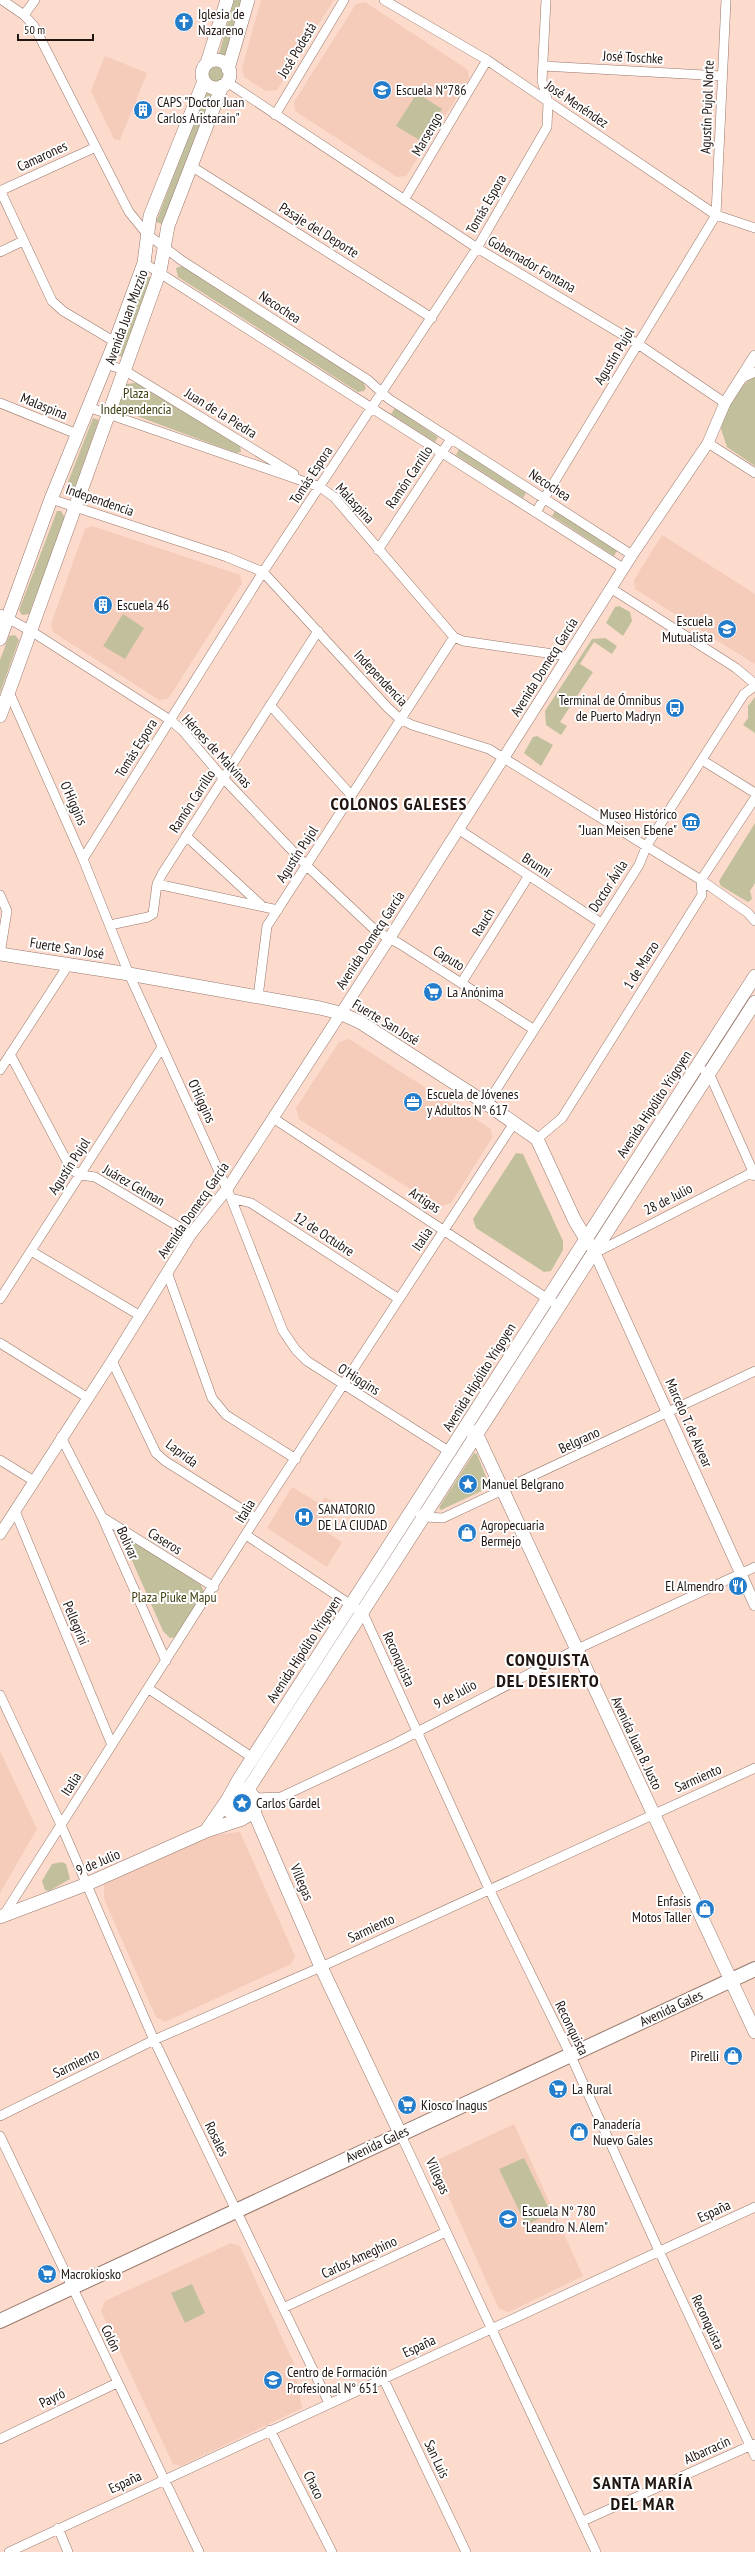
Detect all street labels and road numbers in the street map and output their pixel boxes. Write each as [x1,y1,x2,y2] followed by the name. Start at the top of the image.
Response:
[273,19,320,82] street label: José Podestá
[601,46,664,68] street label: José Toschke
[696,60,718,154] street label: Agustín Pujol Norte
[541,76,612,132] street label: José Menéndez
[407,109,447,159] street label: Marsengo
[14,137,70,175] street label: Camarones
[462,171,510,237] street label: Tomás Espora
[276,198,362,262] street label: Pasaje del Deporte
[485,232,579,296] street label: Gobernador Fontana
[101,267,151,367] street label: Avenida Juan Muzzio
[256,287,304,327] street label: Necochea
[590,323,638,388] street label: Agustín Pujol
[181,383,260,442] street label: Juan de la Piedra
[18,388,70,424] street label: Malaspina
[381,442,437,512] street label: Ramón Carrillo
[286,443,336,507] street label: Tomás Espora
[526,465,574,505] street label: Necochea
[332,479,378,527] street label: Malaspina
[64,480,136,520] street label: Independencia
[506,614,582,720] street label: Avenida Domecq García
[350,646,412,710] street label: Independencia
[178,710,256,792] street label: Héroes de Malvinas
[111,715,161,781] street label: Tomás Espora
[165,766,219,836] street label: Ramón Carrillo
[56,778,92,828] street label: O'Higgins
[272,822,322,886] street label: Agustín Pujol
[519,849,555,881] street label: Brunni
[585,857,631,915] street label: Doctor Ávila
[332,888,408,992] street label: Avenida Domecq García
[468,905,498,939] street label: Rauch
[29,933,106,963] street label: Fuerte San José
[619,938,663,992] street label: 1 de Marzo
[430,941,468,975] street label: Caputo
[349,995,423,1049] street label: Fuerte San José
[613,1047,695,1161] street label: Avenida Hipólito Yrigoyen
[184,1076,220,1126] street label: O'Higgins
[44,1134,94,1198] street label: Agustín Pujol
[153,1159,233,1261] street label: Avenida Domecq García
[99,1160,168,1210] street label: Juárez Celman
[641,1179,695,1219] street label: 28 de Julio
[406,1183,444,1217] street label: Artigas
[290,1208,358,1260] street label: 12 de Octubre
[408,1224,436,1254] street label: Italia
[438,1320,520,1434] street label: Avenida Hipólito Yrigoyen
[335,1359,384,1399] street label: O'Higgins
[661,1376,717,1470] street label: Marcelo T. de Alvear
[556,1423,602,1457] street label: Belgrano
[162,1435,202,1471] street label: Laprida
[231,1496,259,1526] street label: Italia
[113,1524,143,1562] street label: Bolívar
[145,1524,186,1559] street label: Caseros
[263,1592,345,1706] street label: Avenida Hipólito Yrigoyen
[59,1598,93,1648] street label: Pellegrini
[379,1629,419,1689] street label: Reconquista
[431,1675,479,1713] street label: 9 de Julio
[608,1694,666,1792] street label: Avenida Juan B. Justo
[672,1760,724,1796] street label: Sarmiento
[57,1769,85,1799] street label: Italia
[73,1845,123,1879] street label: 9 de Julio
[286,1860,318,1903] street label: Villegas
[345,1909,397,1947] street label: Sarmiento
[637,1985,706,2030] street label: Avenida Gales
[551,1998,593,2058] street label: Reconquista
[50,2044,102,2082] street label: Sarmiento
[201,2119,233,2160] street label: Rosales
[343,2121,412,2166] street label: Avenida Gales
[421,2154,454,2197] street label: Villegas
[695,2196,733,2226] street label: España
[318,2232,400,2282] street label: Carlos Ameghino
[688,2292,728,2352] street label: Reconquista
[97,2322,125,2354] street label: Colón
[400,2331,438,2361] street label: España
[36,2384,68,2412] street label: Payró
[681,2432,733,2468] street label: Albarracín
[420,2437,454,2481] street label: San Luis
[106,2467,144,2497] street label: España
[299,2468,329,2502] street label: Chaco

